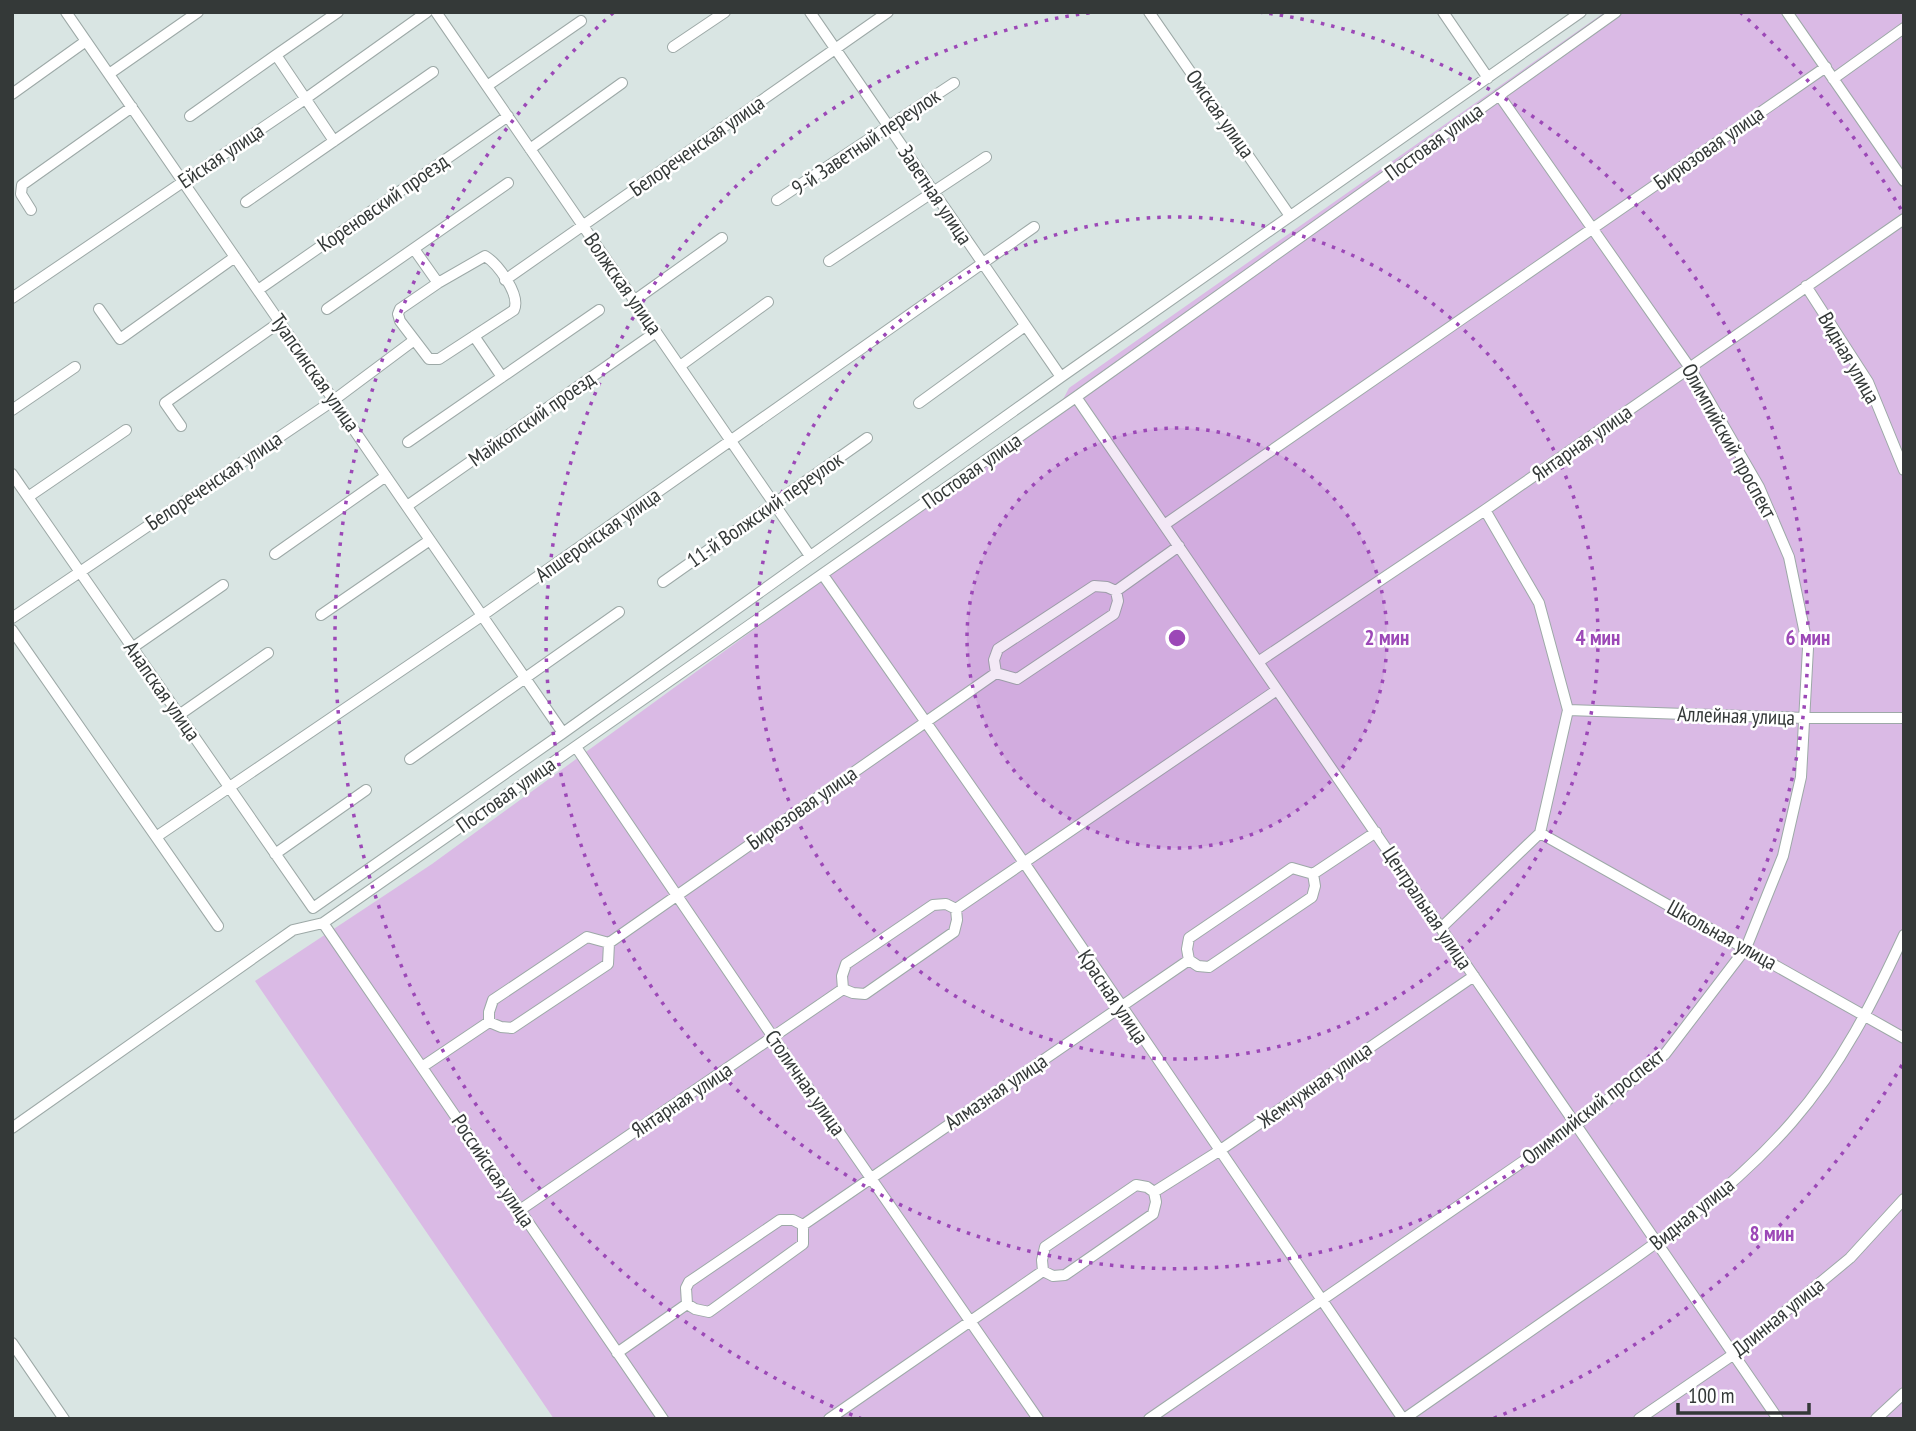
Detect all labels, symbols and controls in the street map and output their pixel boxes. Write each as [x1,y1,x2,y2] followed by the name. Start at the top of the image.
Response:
[1180,64,1261,163] street label: Омская улица
[786,82,945,201] street label: 9-й Заветный переулок
[624,89,769,202] street label: Белореченская улица
[1379,97,1488,186] street label: Постовая улица
[1648,100,1769,196] street label: Бирюзовая улица
[173,117,269,194] street label: Ейская улица
[892,140,979,250] street label: Заветная улица
[312,147,453,258] street label: Кореновский проезд
[578,228,668,340] street label: Волжская улица
[1812,307,1886,408] street label: Видная улица
[265,308,366,437] street label: Туапсинская улица
[1676,359,1783,523] street label: Олимпийский проспект
[463,365,600,472] street label: Майкопский проезд
[1526,398,1637,487] street label: Янтарная улица
[140,425,287,536] street label: Белореченская улица
[917,426,1027,515] street label: Постовая улица
[681,446,848,574] street label: 11-й Волжский переулок
[530,481,666,588] street label: Апшеронская улица
[1365,624,1409,651] text: 2 мин
[1576,624,1620,651] text: 4 мин
[1786,624,1830,651] text: 6 мин
[1165,626,1189,650] centre of rings
[118,635,207,746] street label: Анапская улица
[1677,700,1795,731] street label: Аллейная улица
[451,750,561,839] street label: Постовая улица
[741,760,862,856] street label: Бирюзовая улица
[1376,841,1479,974] street label: Центральная улица
[1663,893,1782,976] street label: Школьная улица
[1072,944,1155,1049] street label: Красная улица
[759,1024,852,1141] street label: Столичная улица
[1252,1035,1377,1134] street label: Жемчужная улица
[1516,1043,1669,1170] street label: Олимпийский проспект
[939,1047,1052,1136] street label: Алмазная улица
[626,1056,737,1143] street label: Янтарная улица
[446,1109,541,1232] street label: Российская улица
[1644,1171,1740,1256] street label: Видная улица
[1750,1220,1794,1247] text: 8 мин
[1726,1271,1829,1362] street label: Длинная улица
[1678,1372,1809,1416] scale bar
[1688,1382,1734,1409] text: 100 m

